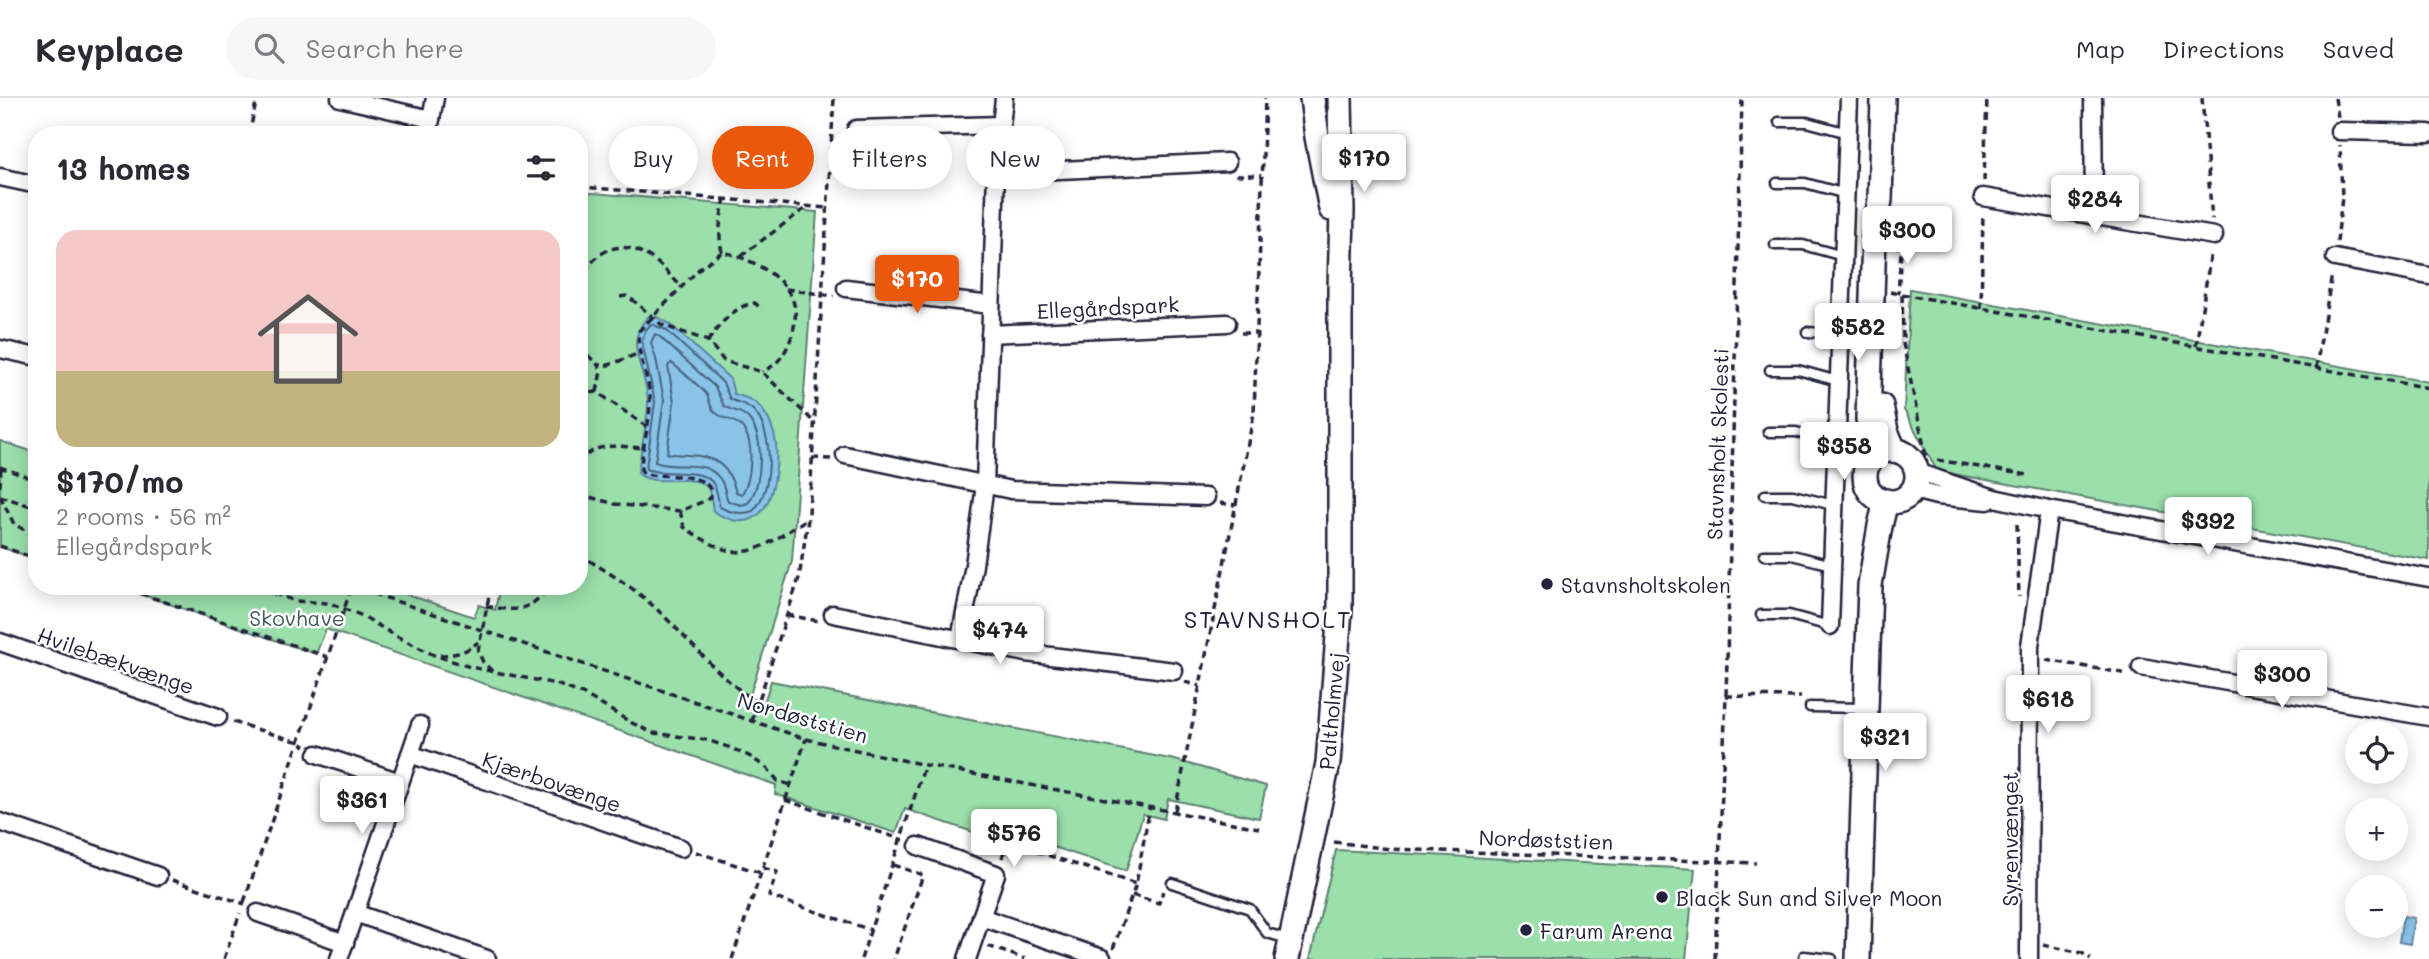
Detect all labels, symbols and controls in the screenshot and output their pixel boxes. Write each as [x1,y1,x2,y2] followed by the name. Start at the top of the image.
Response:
[226,17,716,80] search box
[35,27,184,70] text: Keyplace
[250,29,288,67] icon: search
[306,31,464,65] text: Search here
[2076,33,2125,64] text: Map
[2163,33,2285,64] text: Directions
[2323,33,2394,64] text: Saved
[609,126,698,189] chip: Buy
[712,126,814,189] chip: Rent
[828,126,952,189] chip: Filters
[966,126,1065,189] chip: New
[1323,134,1405,194] pin: $170
[1338,142,1390,172] text: $170
[56,148,191,188] text: 13 homes
[522,149,560,187] icon: filters
[2054,176,2136,235] pin: $284
[2067,183,2123,213] text: $284
[1866,206,1948,266] pin: $300
[1878,214,1936,244] text: $300
[876,256,958,315] pin: $170
[891,263,943,293] text: $170
[245,276,371,402] icon: home
[1036,290,1180,324] street label: Ellegårdspark
[1817,303,1899,363] pin: $582
[1831,311,1885,341] text: $582
[1700,347,1734,541] street label: Stavnsholt Skolesti
[1803,422,1885,482] pin: $358
[1816,430,1872,460] text: $358
[56,461,183,501] text: $170/mo
[2167,498,2249,557] pin: $392
[56,501,231,531] text: 2 rooms · 56 m²
[2181,505,2235,535] text: $392
[56,531,212,561] text: Ellegårdspark
[1561,571,1731,598] place label: Stavnsholtskolen
[1539,576,1555,592] marker: Stavnsholtskolen
[1184,603,1352,634] district label: STAVNSHOLT
[249,604,345,631] park label: Skovhave
[959,606,1041,666] pin: $474
[972,614,1028,644] text: $474
[34,621,198,699] street label: Hvilebækvænge
[2241,650,2323,710] pin: $300
[1312,651,1350,771] street label: Paltholmvej
[2253,658,2311,688] text: $300
[2007,676,2089,735] pin: $618
[2022,683,2074,713] text: $618
[735,686,871,748] street label: Nordøststien
[1844,714,1926,773] pin: $321
[1859,721,1911,751] text: $321
[2345,721,2408,938] map controls
[2345,721,2408,784] button: locate
[479,745,625,817] street label: Kjærbovænge
[1996,771,2023,907] street label: Syrenvænget
[321,776,403,836] pin: $361
[336,784,388,814] text: $361
[2345,798,2408,861] button: +
[973,810,1055,869] pin: $576
[987,817,1041,847] text: $576
[1478,823,1614,855] street label: Nordøststien
[2345,875,2408,938] button: −
[1676,884,1942,911] place label: Black Sun and Silver Moon
[1654,889,1670,905] marker: Black Sun and Silver Moon
[1540,917,1673,944] place label: Farum Arena
[1518,922,1534,938] marker: Farum Arena

